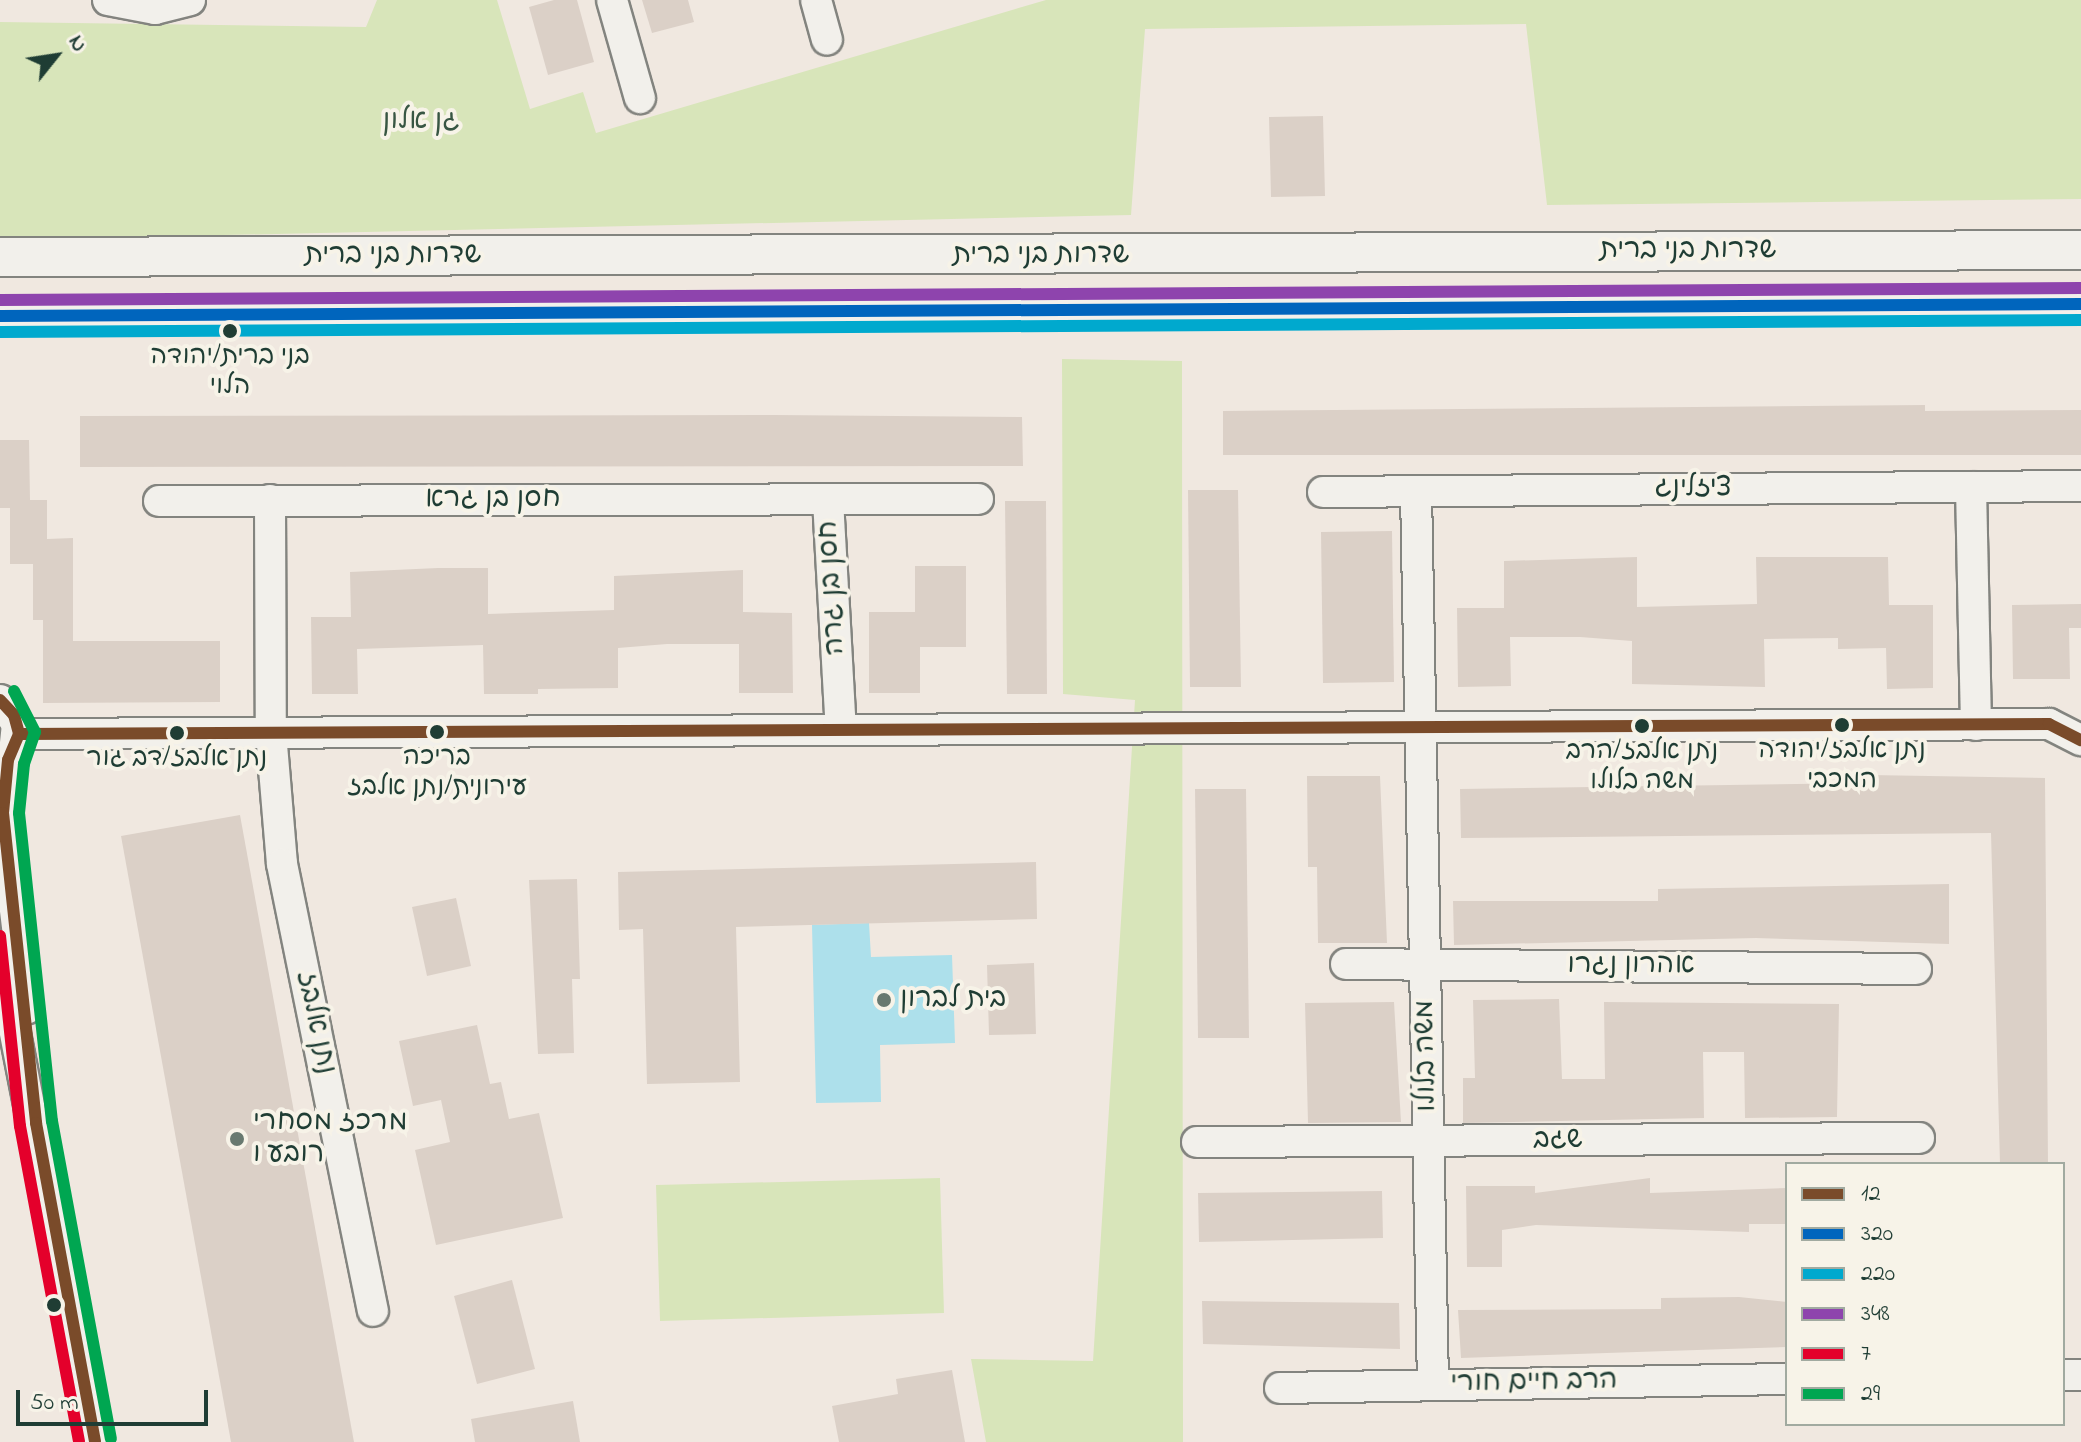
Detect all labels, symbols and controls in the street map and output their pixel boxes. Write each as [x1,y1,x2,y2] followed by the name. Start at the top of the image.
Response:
[16,16,96,96] north arrow
[59,30,94,58] text: N
[382,105,460,139] park label: גן אלון
[1600,234,1776,268] street label: שדרות בני ברית
[305,239,481,273] street label: שדרות בני ברית
[953,239,1129,273] street label: שדרות בני ברית
[222,323,238,339] marker: בני ברית/יהודה הלוי
[150,342,310,404] place label: בני ברית/יהודה הלוי
[1655,472,1731,506] street label: ציזלינג
[425,483,561,517] street label: חסן בן גרא
[813,520,853,656] street label: חסן בן גרה
[1834,717,1850,733] marker: נתן אלבז/יהודה המכבי
[1634,718,1650,734] marker: נתן אלבז/הרב משה בלולו
[429,724,445,740] marker: בריכה עירונית/נתן אלבז
[169,725,185,741] marker: נתן אלבז/דב גור
[1758,736,1926,798] place label: נתן אלבז/יהודה המכבי
[1566,737,1718,798] place label: נתן אלבז/הרב משה בלולו
[347,743,527,804] place label: בריכה עירונית/נתן אלבז
[87,744,267,776] place label: נתן אלבז/דב גור
[1567,949,1695,983] street label: אהרון נגרו
[288,968,342,1078] street label: נתן אלבז
[900,983,1006,1017] place label: בית לברון
[875,991,893,1009] marker: בית לברון
[1409,1000,1445,1112] street label: משה בלולו
[253,1106,408,1172] place label: מרכז מסחרי רובע ו
[1533,1124,1583,1158] street label: שגב
[228,1130,246,1148] marker: מרכז מסחרי רובע ו
[1785,1162,2065,1426] legend
[1861,1177,1881,1212] text: 12
[1861,1217,1893,1252] text: 320
[1861,1257,1895,1292] text: 220
[46,1297,62,1313] unlabelled marker
[1861,1297,1890,1332] text: 348
[1861,1337,1871,1372] text: 7
[1450,1365,1618,1401] street label: הרב חיים חורי
[20,1374,212,1424] scale bar
[1861,1377,1880,1412] text: 29
[30,1386,79,1421] text: 50 m

